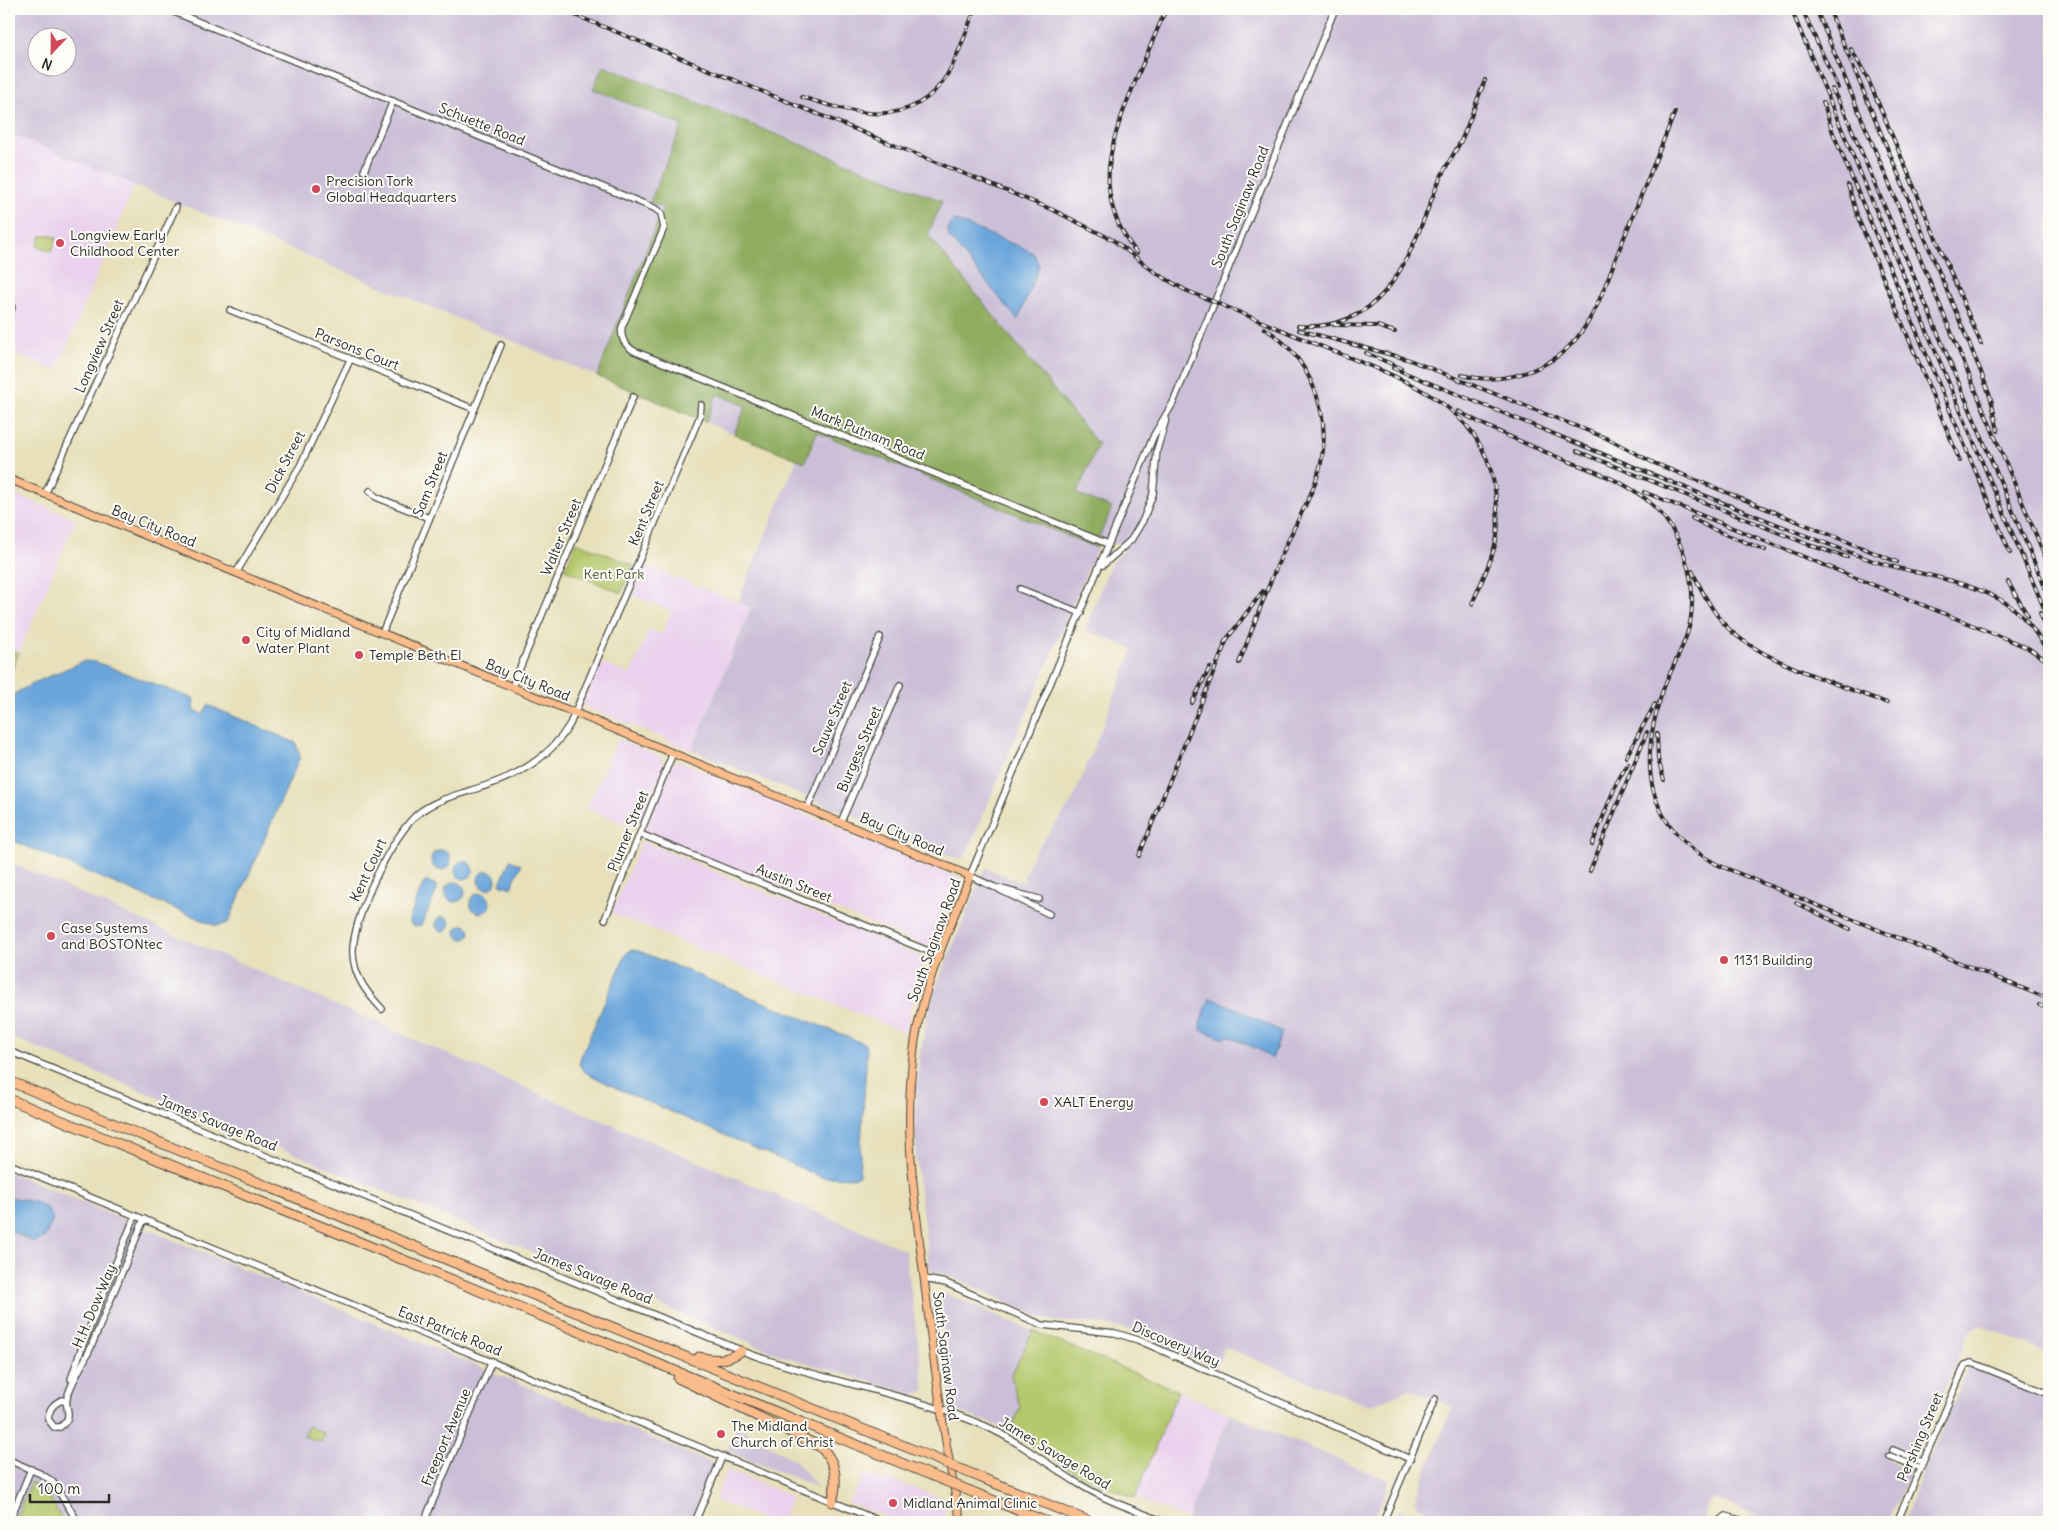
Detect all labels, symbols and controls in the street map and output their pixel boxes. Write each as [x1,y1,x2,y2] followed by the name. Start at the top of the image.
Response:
[28,28,78,78] north arrow
[39,54,55,74] text: N
[436,99,528,149] street label: Schuette Road
[1207,143,1273,271] street label: South Saginaw Road
[326,172,457,206] place label: Precision Tork Global Headquarters
[310,183,322,195] marker: Precision Tork Global Headquarters
[70,226,180,260] place label: Longview Early Childhood Center
[54,237,66,249] marker: Longview Early Childhood Center
[70,296,128,396] street label: Longview Street
[312,324,402,374] street label: Parsons Court
[808,402,928,464] street label: Mark Putnam Road
[261,427,309,496] street label: Dick Street
[409,448,451,519] street label: Sam Street
[624,477,668,548] street label: Kent Street
[537,496,585,578] street label: Walter Street
[109,501,199,551] street label: Bay City Road
[584,565,644,583] park label: Kent Park
[256,623,350,657] place label: City of Midland Water Plant
[240,634,252,646] marker: City of Midland Water Plant
[369,646,461,664] place label: Temple Beth El
[353,649,365,661] marker: Temple Beth El
[483,655,573,705] street label: Bay City Road
[808,678,856,758] street label: Sauve Street
[833,703,885,795] street label: Burgess Street
[604,788,653,874] street label: Plumer Street
[857,808,947,860] street label: Bay City Road
[346,835,391,904] street label: Kent Court
[753,860,835,906] street label: Austin Street
[903,876,965,1004] street label: South Saginaw Road
[61,919,163,953] place label: Case Systems and BOSTONtec
[45,930,57,942] marker: Case Systems and BOSTONtec
[1734,951,1813,969] place label: 1131 Building
[1718,954,1730,966] marker: 1131 Building
[156,1091,280,1155] street label: James Savage Road
[1054,1093,1134,1111] place label: XALT Energy
[1038,1096,1050,1108] marker: XALT Energy
[531,1244,655,1308] street label: James Savage Road
[68,1261,120,1351] street label: H.H. Dow Way
[929,1290,963,1422] street label: South Saginaw Road
[395,1302,505,1360] street label: East Patrick Road
[1129,1317,1223,1371] street label: Discovery Way
[417,1385,475,1489] street label: Freeport Avenue
[1893,1389,1947,1484] street label: Pershing Street
[996,1413,1114,1493] street label: James Savage Road
[731,1417,834,1451] place label: The Midland Church of Christ
[715,1428,727,1440] marker: The Midland Church of Christ
[30,1471,109,1503] scale bar
[38,1479,80,1498] text: 100 m
[903,1494,1037,1512] place label: Midland Animal Clinic
[887,1497,899,1509] marker: Midland Animal Clinic

